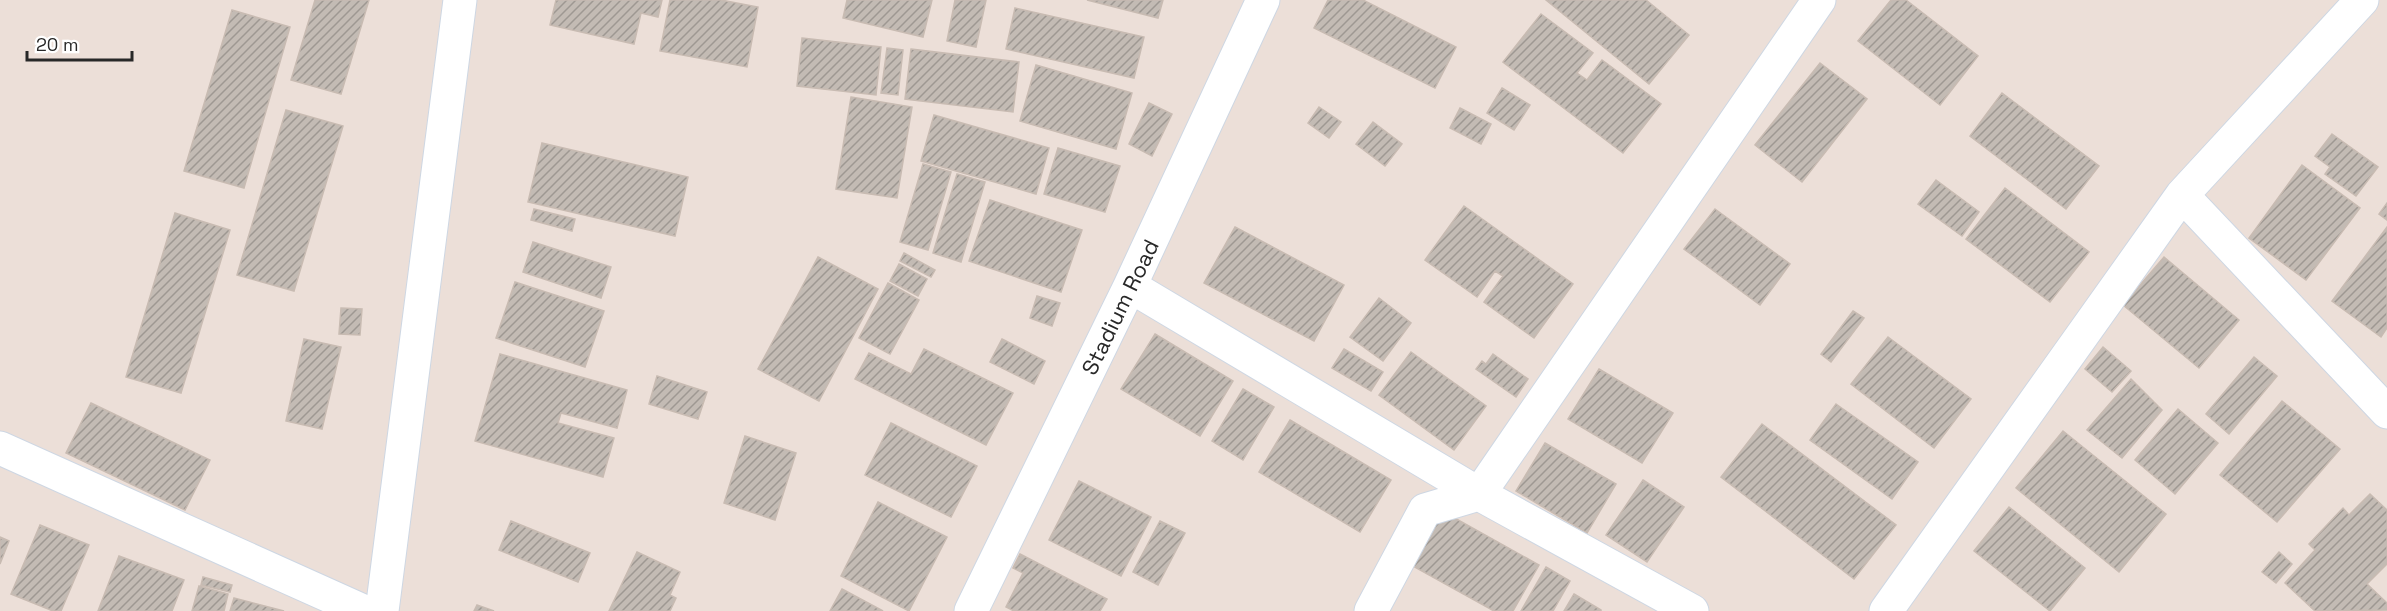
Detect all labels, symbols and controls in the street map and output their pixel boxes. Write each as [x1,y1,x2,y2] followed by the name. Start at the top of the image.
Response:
[27,24,132,62] scale bar
[36,33,79,56] text: 20 m
[1075,235,1165,379] street label: Stadium Road

